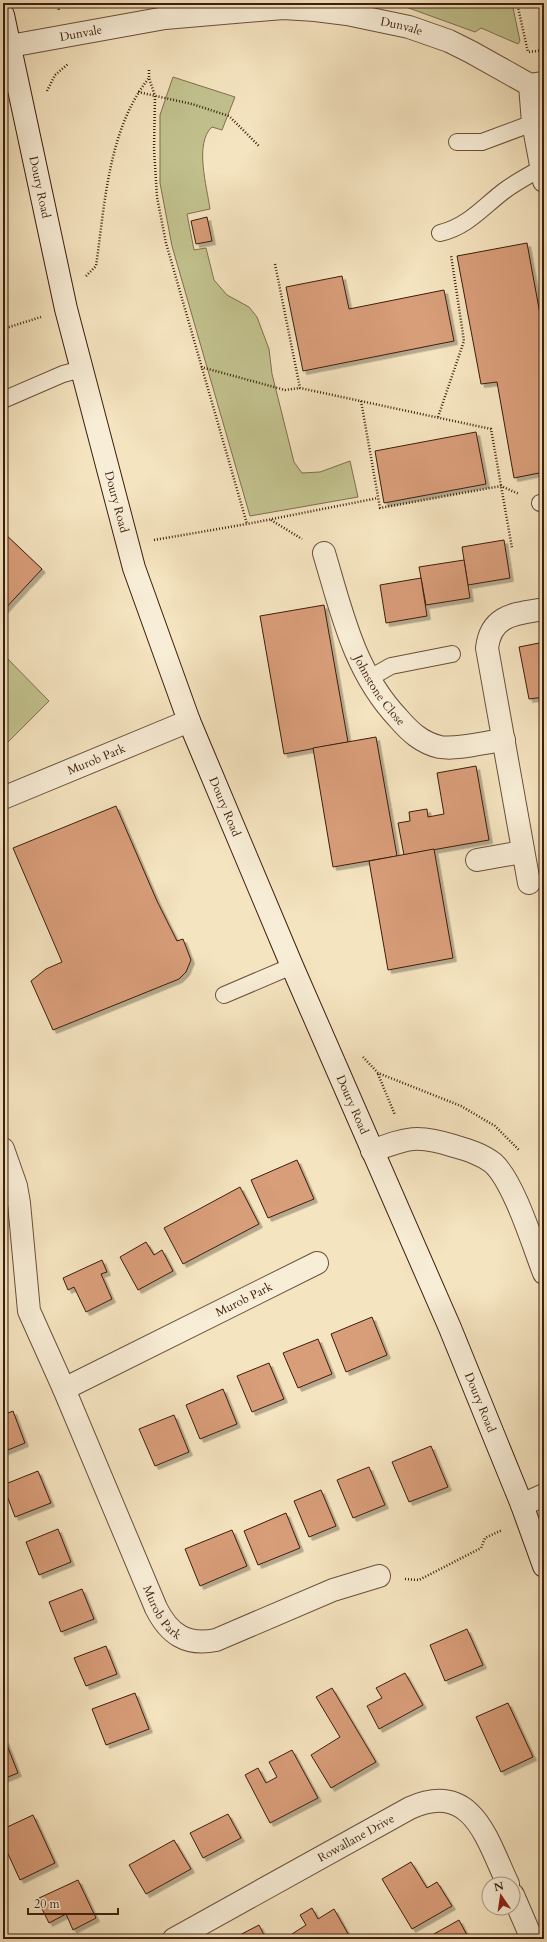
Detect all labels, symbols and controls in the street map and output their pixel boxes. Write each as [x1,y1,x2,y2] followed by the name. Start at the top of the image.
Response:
[379,13,425,39] street label: Dunvale
[58,22,103,45] street label: Dunvale
[25,155,54,220] street label: Doury Road
[101,469,133,535] street label: Doury Road
[349,650,409,729] street label: Johnstone Close
[65,740,128,779] street label: Murob Park
[205,774,245,839] street label: Doury Road
[333,1072,373,1137] street label: Doury Road
[213,1278,276,1320] street label: Murob Park
[461,1370,500,1435] street label: Doury Road
[139,1583,185,1643] street label: Murob Park
[315,1810,397,1866] street label: Rowallane Drive
[481,1876,521,1916] north arrow
[493,1878,506,1895] text: N
[28,1890,118,1916] scale bar
[34,1896,61,1912] text: 20 m

